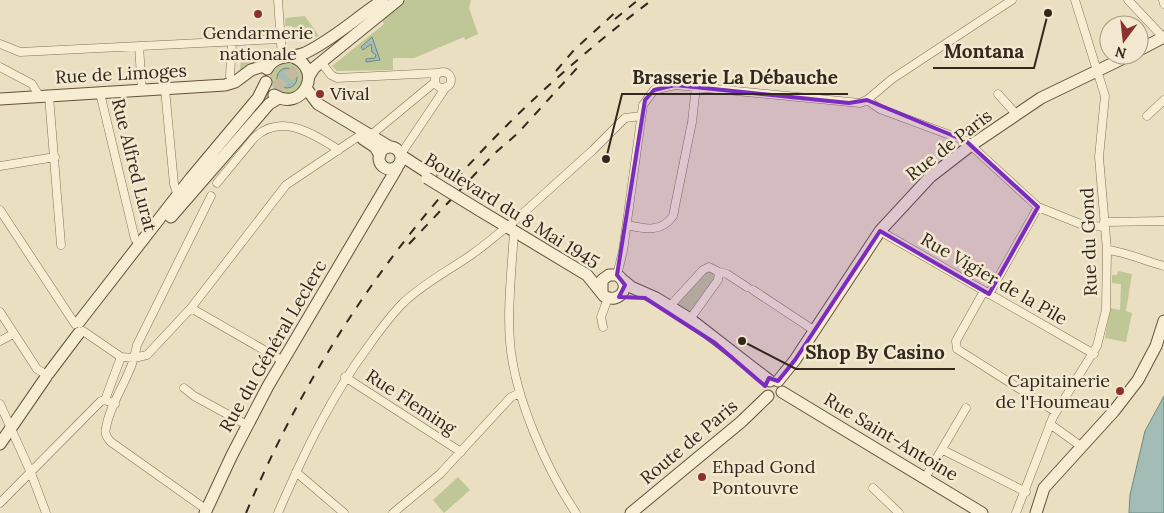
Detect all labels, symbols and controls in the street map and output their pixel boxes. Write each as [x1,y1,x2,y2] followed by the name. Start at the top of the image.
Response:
[252,8,264,20] marker: Gendarmerie nationale
[1099,15,1149,65] north arrow
[203,21,314,65] place label: Gendarmerie nationale
[933,34,1034,68] callout: Montana
[944,39,1024,63] text: Montana
[1113,42,1128,63] text: N
[55,59,187,88] street label: Rue de Limoges
[622,60,848,94] callout: Brasserie La Débauche
[632,65,838,89] text: Brasserie La Débauche
[329,82,370,105] place label: Vival
[314,88,326,100] marker: Vival
[107,96,162,234] street label: Rue Alfred Lurat
[901,104,996,185] street label: Rue de Paris
[421,147,604,274] street label: Boulevard du 8 Mai 1945
[1075,187,1102,297] street label: Rue du Gond
[917,227,1072,330] street label: Rue Vigier de la Pile
[214,256,331,436] street label: Rue du Général Leclerc
[796,335,955,369] callout: Shop By Casino
[805,340,945,364] text: Shop By Casino
[362,364,462,440] street label: Rue Fleming
[995,369,1110,413] place label: Capitainerie de l'Houmeau
[1114,385,1126,397] marker: Capitainerie de l'Houmeau
[820,387,963,486] street label: Rue Saint-Antoine
[635,394,742,489] street label: Route de Paris
[712,455,816,499] place label: Ehpad Gond Pontouvre
[696,471,708,483] marker: Ehpad Gond Pontouvre

